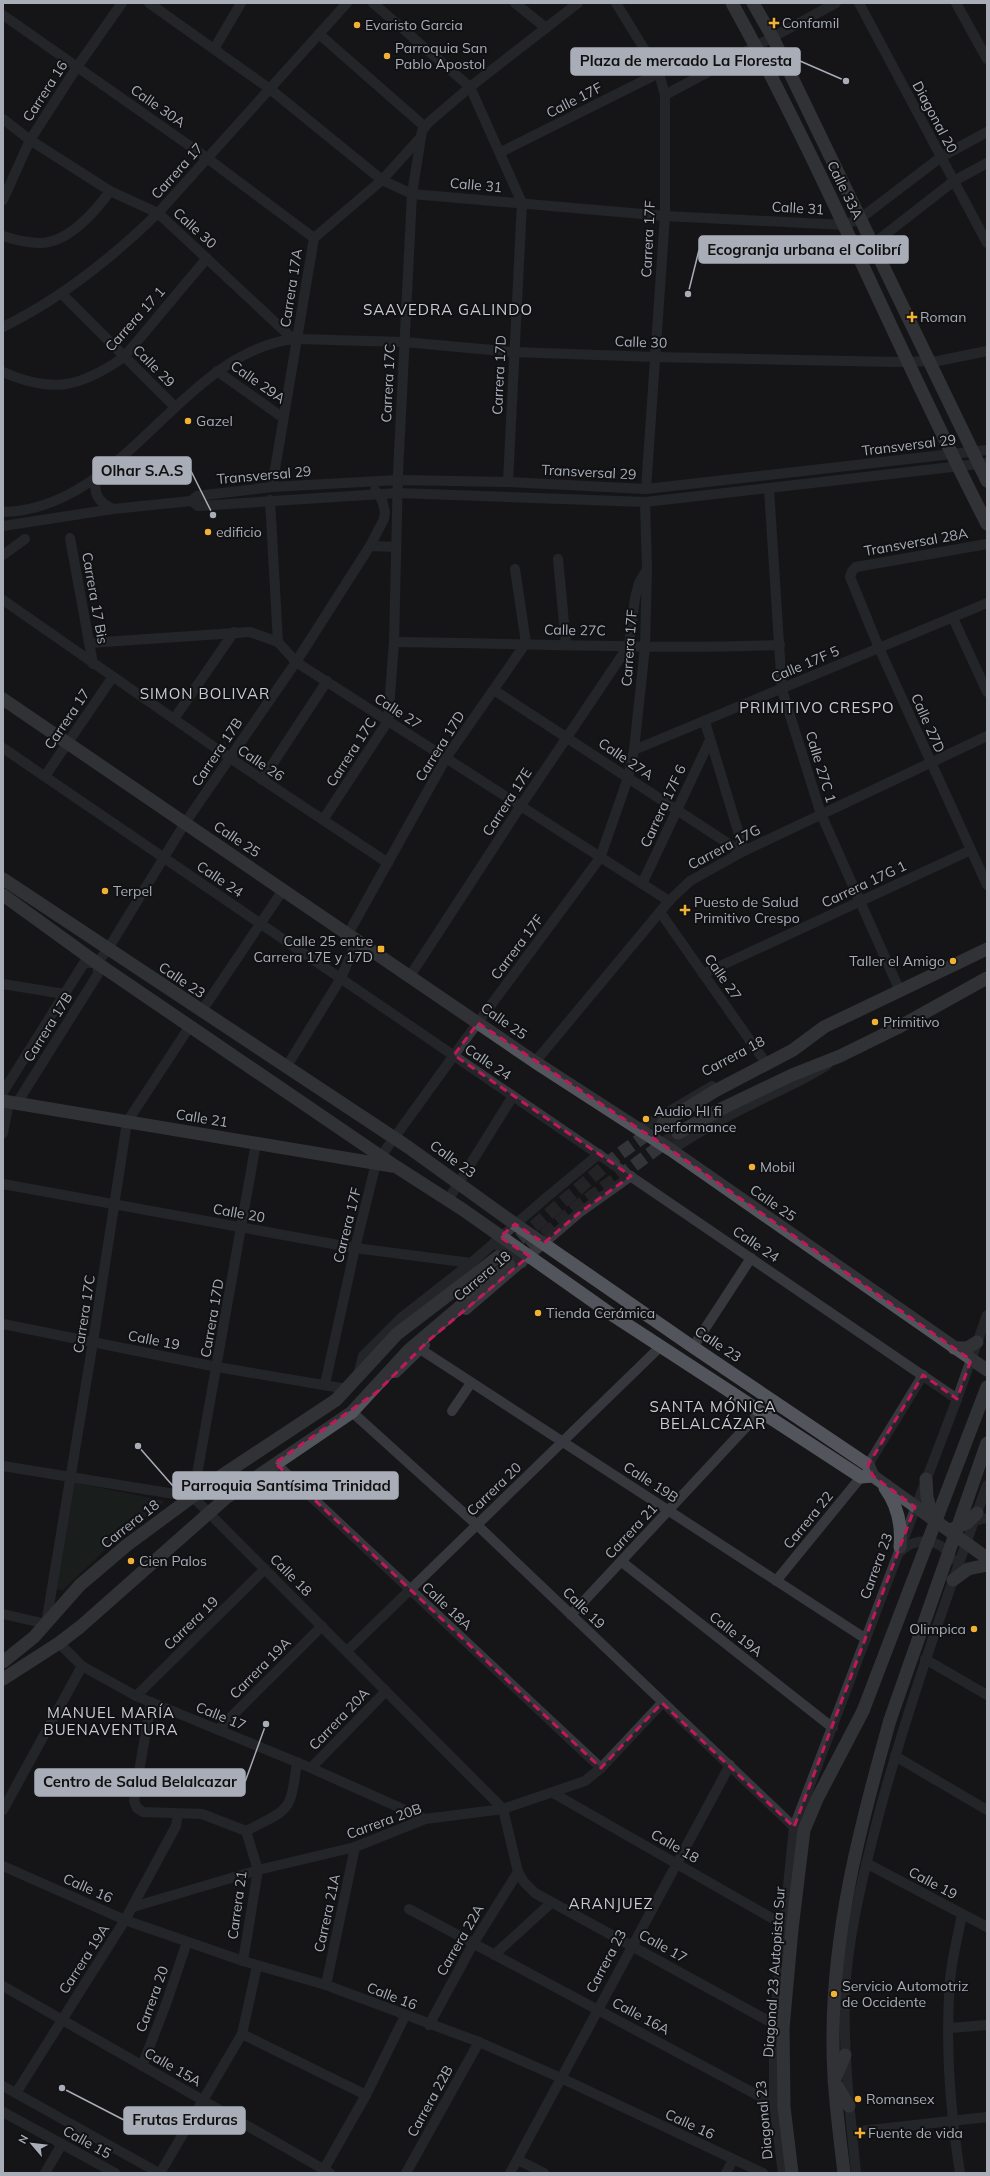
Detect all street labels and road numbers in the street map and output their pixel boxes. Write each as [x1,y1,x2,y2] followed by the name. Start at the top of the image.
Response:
[19,57,71,125] street label: Carrera 16
[543,78,605,122] street label: Calle 17F
[909,78,961,156] street label: Diagonal 20
[127,81,189,132] street label: Calle 30A
[147,139,207,203] street label: Carrera 17
[823,158,867,223] street label: Calle 33A
[449,174,503,196] street label: Calle 31
[771,198,825,218] street label: Calle 31
[637,200,659,278] street label: Carrera 17F
[169,204,221,252] street label: Calle 30
[276,247,306,329] street label: Carrera 17A
[101,283,169,355] street label: Carrera 17 1
[614,332,668,352] street label: Calle 30
[488,335,510,415] street label: Carrera 17D
[129,341,179,391] street label: Calle 29
[377,343,399,423] street label: Carrera 17C
[227,357,289,408] street label: Calle 29A
[861,430,957,460] street label: Transversal 29
[541,461,637,483] street label: Transversal 29
[216,462,312,488] street label: Transversal 29
[863,524,970,560] street label: Transversal 28A
[78,551,112,645] street label: Carrera 17 Bis
[617,609,641,687] street label: Carrera 17F
[544,620,606,640] street label: Calle 27C
[768,642,842,686] street label: Calle 17F 5
[40,685,94,753] street label: Carrera 17
[371,689,425,733] street label: Calle 27
[907,691,949,755] street label: Calle 27D
[411,707,469,785] street label: Carrera 17D
[187,714,247,790] street label: Carrera 17B
[322,714,380,790] street label: Carrera 17C
[802,729,840,805] street label: Calle 27C 1
[595,734,658,784] street label: Calle 27A
[234,741,288,785] street label: Calle 26
[636,762,690,850] street label: Carrera 17F 6
[478,765,536,839] street label: Carrera 17E
[210,817,264,861] street label: Calle 25
[685,820,763,874] street label: Carrera 17G
[819,856,909,912] street label: Carrera 17G 1
[193,857,247,901] street label: Calle 24
[487,911,547,983] street label: Carrera 17F
[701,950,745,1004] street label: Calle 27
[155,958,209,1002] street label: Calle 23
[19,989,77,1065] street label: Carrera 17B
[477,999,531,1043] street label: Calle 25
[698,1032,768,1080] street label: Carrera 18
[461,1040,515,1084] street label: Calle 24
[175,1105,229,1131] street label: Calle 21
[426,1136,480,1182] street label: Calle 23
[746,1181,800,1225] street label: Calle 25
[329,1185,365,1265] street label: Carrera 17F
[212,1200,266,1226] street label: Calle 20
[729,1222,783,1266] street label: Calle 24
[450,1247,514,1305] street label: Carrera 18
[69,1274,99,1354] street label: Carrera 17C
[196,1277,228,1359] street label: Carrera 17D
[691,1322,745,1366] street label: Calle 23
[127,1326,181,1354] street label: Calle 19
[463,1458,525,1520] street label: Carrera 20
[620,1458,682,1506] street label: Calle 19B
[779,1487,837,1553] street label: Carrera 22
[97,1496,163,1552] street label: Carrera 18
[601,1500,661,1562] street label: Carrera 21
[856,1530,896,1602] street label: Carrera 23
[266,1550,316,1600] street label: Calle 18
[418,1578,477,1634] street label: Calle 18A
[559,1583,609,1633] street label: Calle 19
[160,1592,222,1654] street label: Carrera 19
[706,1608,767,1661] street label: Calle 19A
[225,1633,295,1703] street label: Carrera 19A
[305,1684,374,1754] street label: Carrera 20A
[193,1698,249,1734] street label: Calle 17
[344,1799,424,1843] street label: Carrera 20B
[648,1825,702,1867] street label: Calle 18
[906,1863,960,1903] street label: Calle 19
[60,1869,116,1907] street label: Calle 16
[223,1869,251,1941] street label: Carrera 21
[310,1872,344,1954] street label: Carrera 21A
[759,1885,789,2058] street label: Diagonal 23 Autopista Sur
[432,1900,488,1979] street label: Carrera 22A
[55,1920,114,1997] street label: Carrera 19A
[636,1925,690,1967] street label: Calle 17
[582,1926,630,1996] street label: Carrera 23
[132,1963,172,2035] street label: Carrera 20
[364,1978,420,2014] street label: Calle 16
[609,1993,674,2039] street label: Calle 16A
[141,2044,205,2091] street label: Calle 15A
[403,2062,457,2140] street label: Carrera 22B
[752,2080,776,2160] street label: Diagonal 23
[662,2105,718,2143] street label: Calle 16
[60,2121,114,2163] street label: Calle 15

